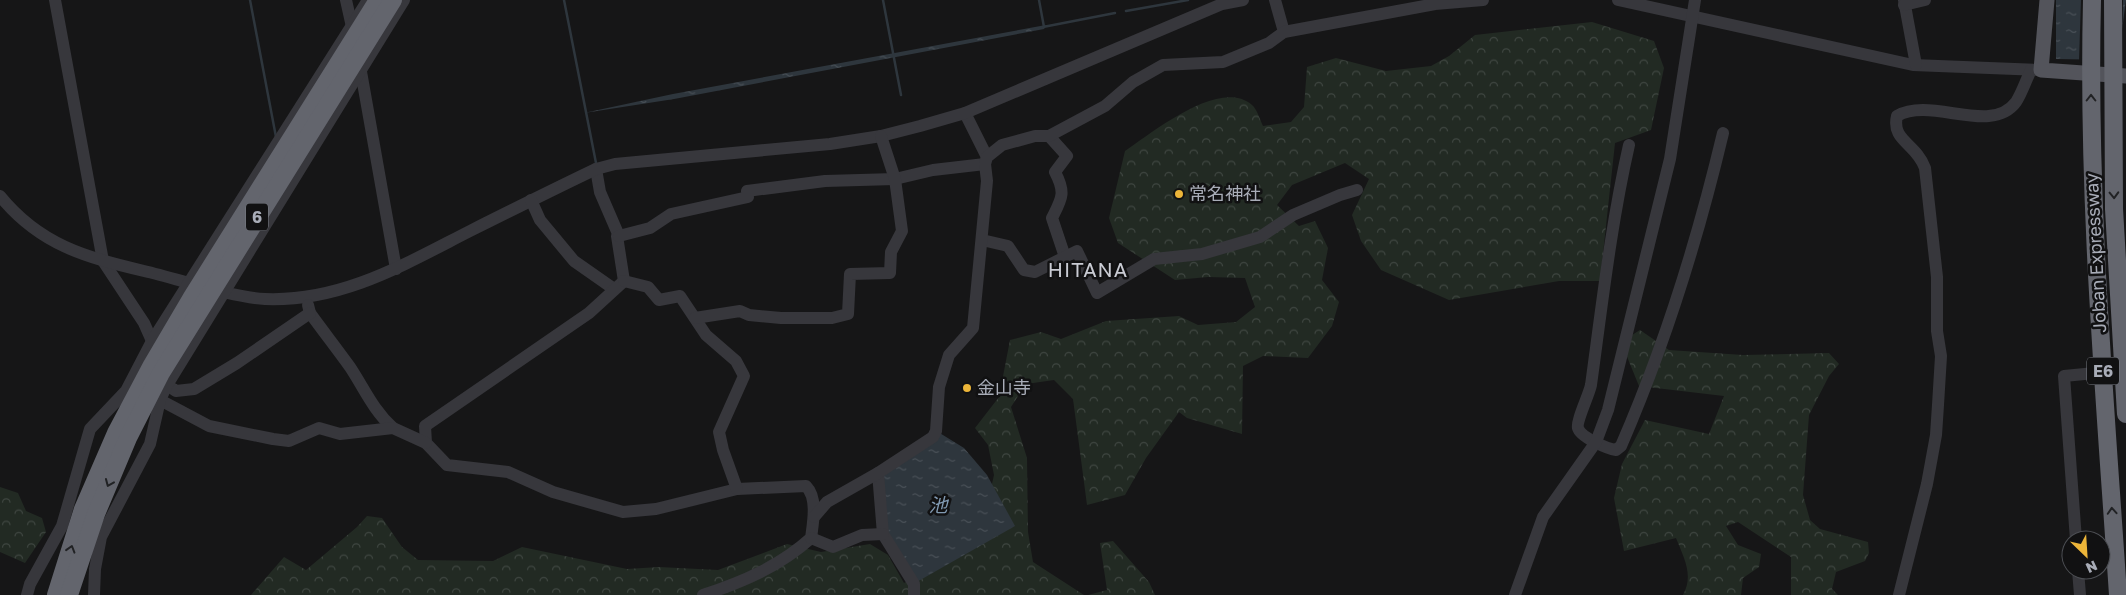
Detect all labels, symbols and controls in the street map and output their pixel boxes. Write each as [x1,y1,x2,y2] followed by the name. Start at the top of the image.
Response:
[2086,94,2096,102] one-way arrow
[2080,173,2110,334] street label: Joban Expressway
[1189,182,1261,204] place label: 常名神社
[1173,188,1185,200] marker: 常名神社
[2109,191,2119,199] one-way arrow
[246,203,268,230] road number: 6
[1048,257,1128,281] district label: HITANA
[2087,358,2119,384] road number: E6
[977,376,1031,398] place label: 金山寺
[961,382,973,394] marker: 金山寺
[105,478,115,487] one-way arrow
[928,493,949,516] water label: 池
[2107,507,2118,515] one-way arrow
[2061,530,2111,580] north arrow
[66,545,76,553] one-way arrow
[2083,557,2100,577] text: N

